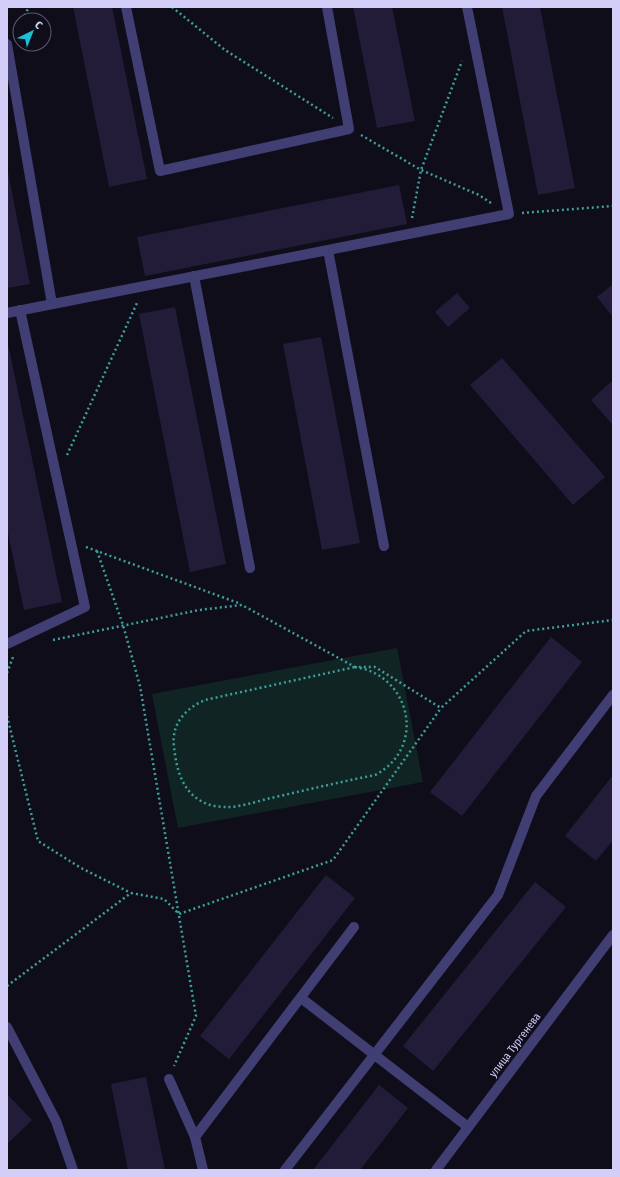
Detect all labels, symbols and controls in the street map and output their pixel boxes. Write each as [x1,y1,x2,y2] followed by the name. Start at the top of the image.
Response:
[12,12,52,52] north arrow
[32,18,45,32] text: С
[487,1010,543,1080] street label: улица Тургенева

